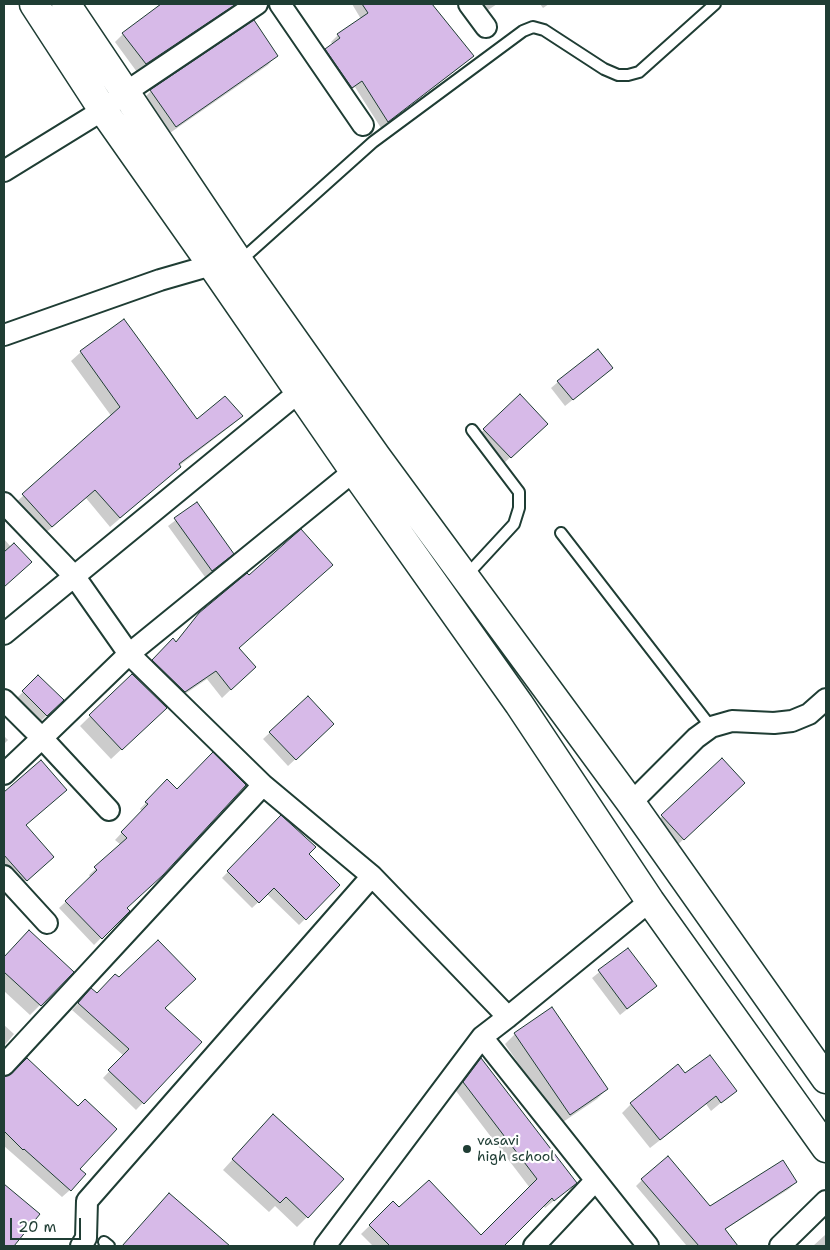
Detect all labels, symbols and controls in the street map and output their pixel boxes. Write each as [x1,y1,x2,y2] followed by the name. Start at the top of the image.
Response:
[477,1133,555,1166] place label: vasavi high school
[461,1143,473,1155] marker: vasavi high school
[12,1208,84,1240] scale bar
[18,1217,57,1237] text: 20 m

